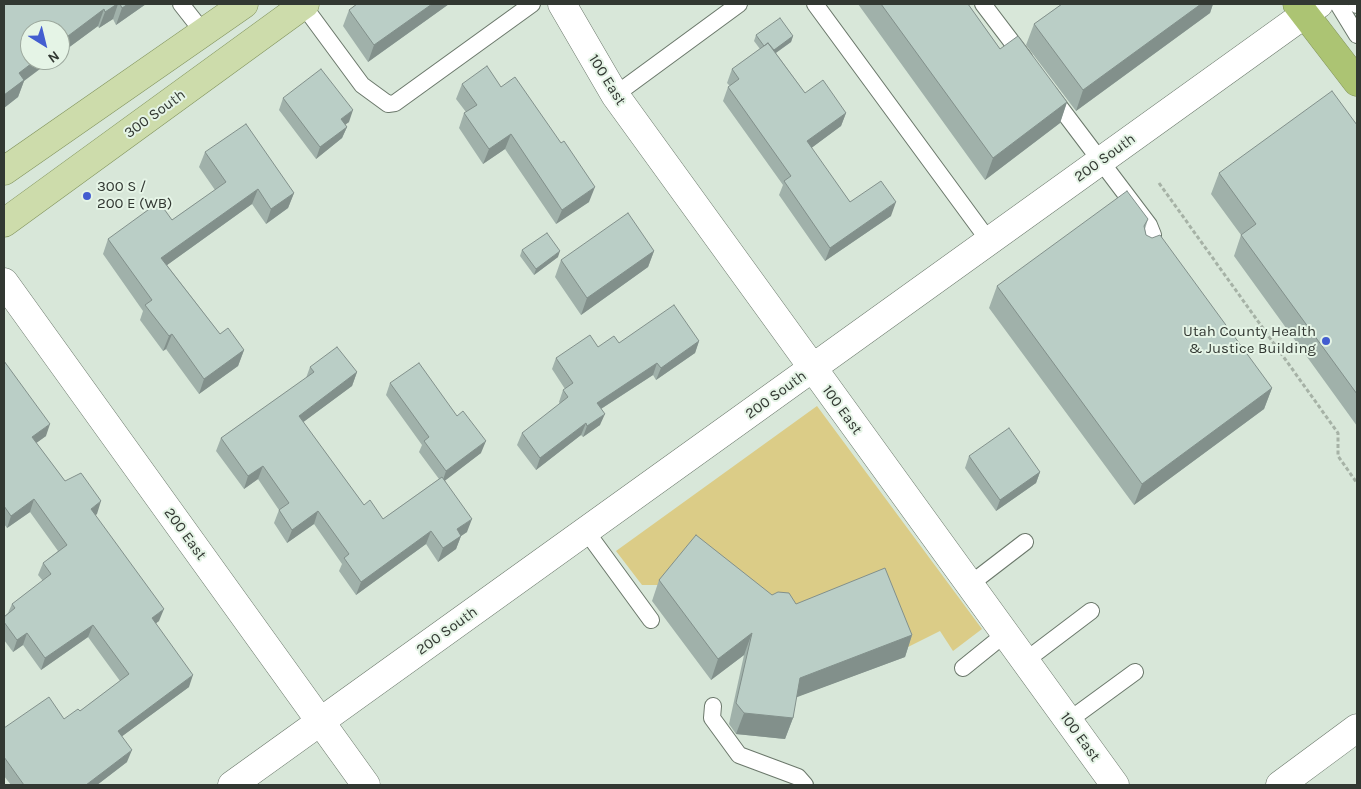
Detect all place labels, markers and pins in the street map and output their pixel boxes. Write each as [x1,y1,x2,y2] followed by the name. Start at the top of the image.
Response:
[97,178,172,213] place label: 300 S / 200 E (WB)
[81,190,93,202] marker: 300 S / 200 E (WB)
[1183,323,1316,358] place label: Utah County Health & Justice Building
[1320,335,1332,347] marker: Utah County Health & Justice Building

